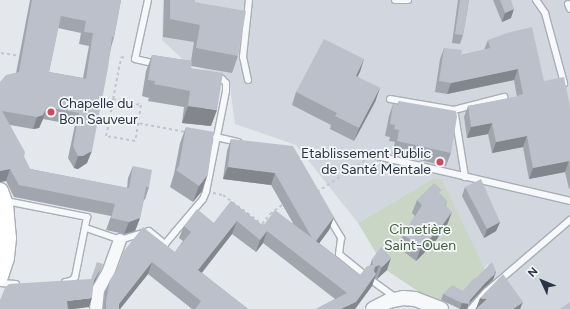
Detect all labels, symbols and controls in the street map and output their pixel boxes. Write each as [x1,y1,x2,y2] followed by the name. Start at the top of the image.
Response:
[59,96,138,128] place label: Chapelle du Bon Sauveur
[46,107,56,117] marker: Chapelle du Bon Sauveur
[301,146,431,178] place label: Etablissement Public de Santé Mentale
[434,156,446,168] marker: Etablissement Public de Santé Mentale
[384,222,456,254] park label: Cimetière Saint-Ouen
[522,261,562,301] north arrow
[525,265,541,280] text: N

